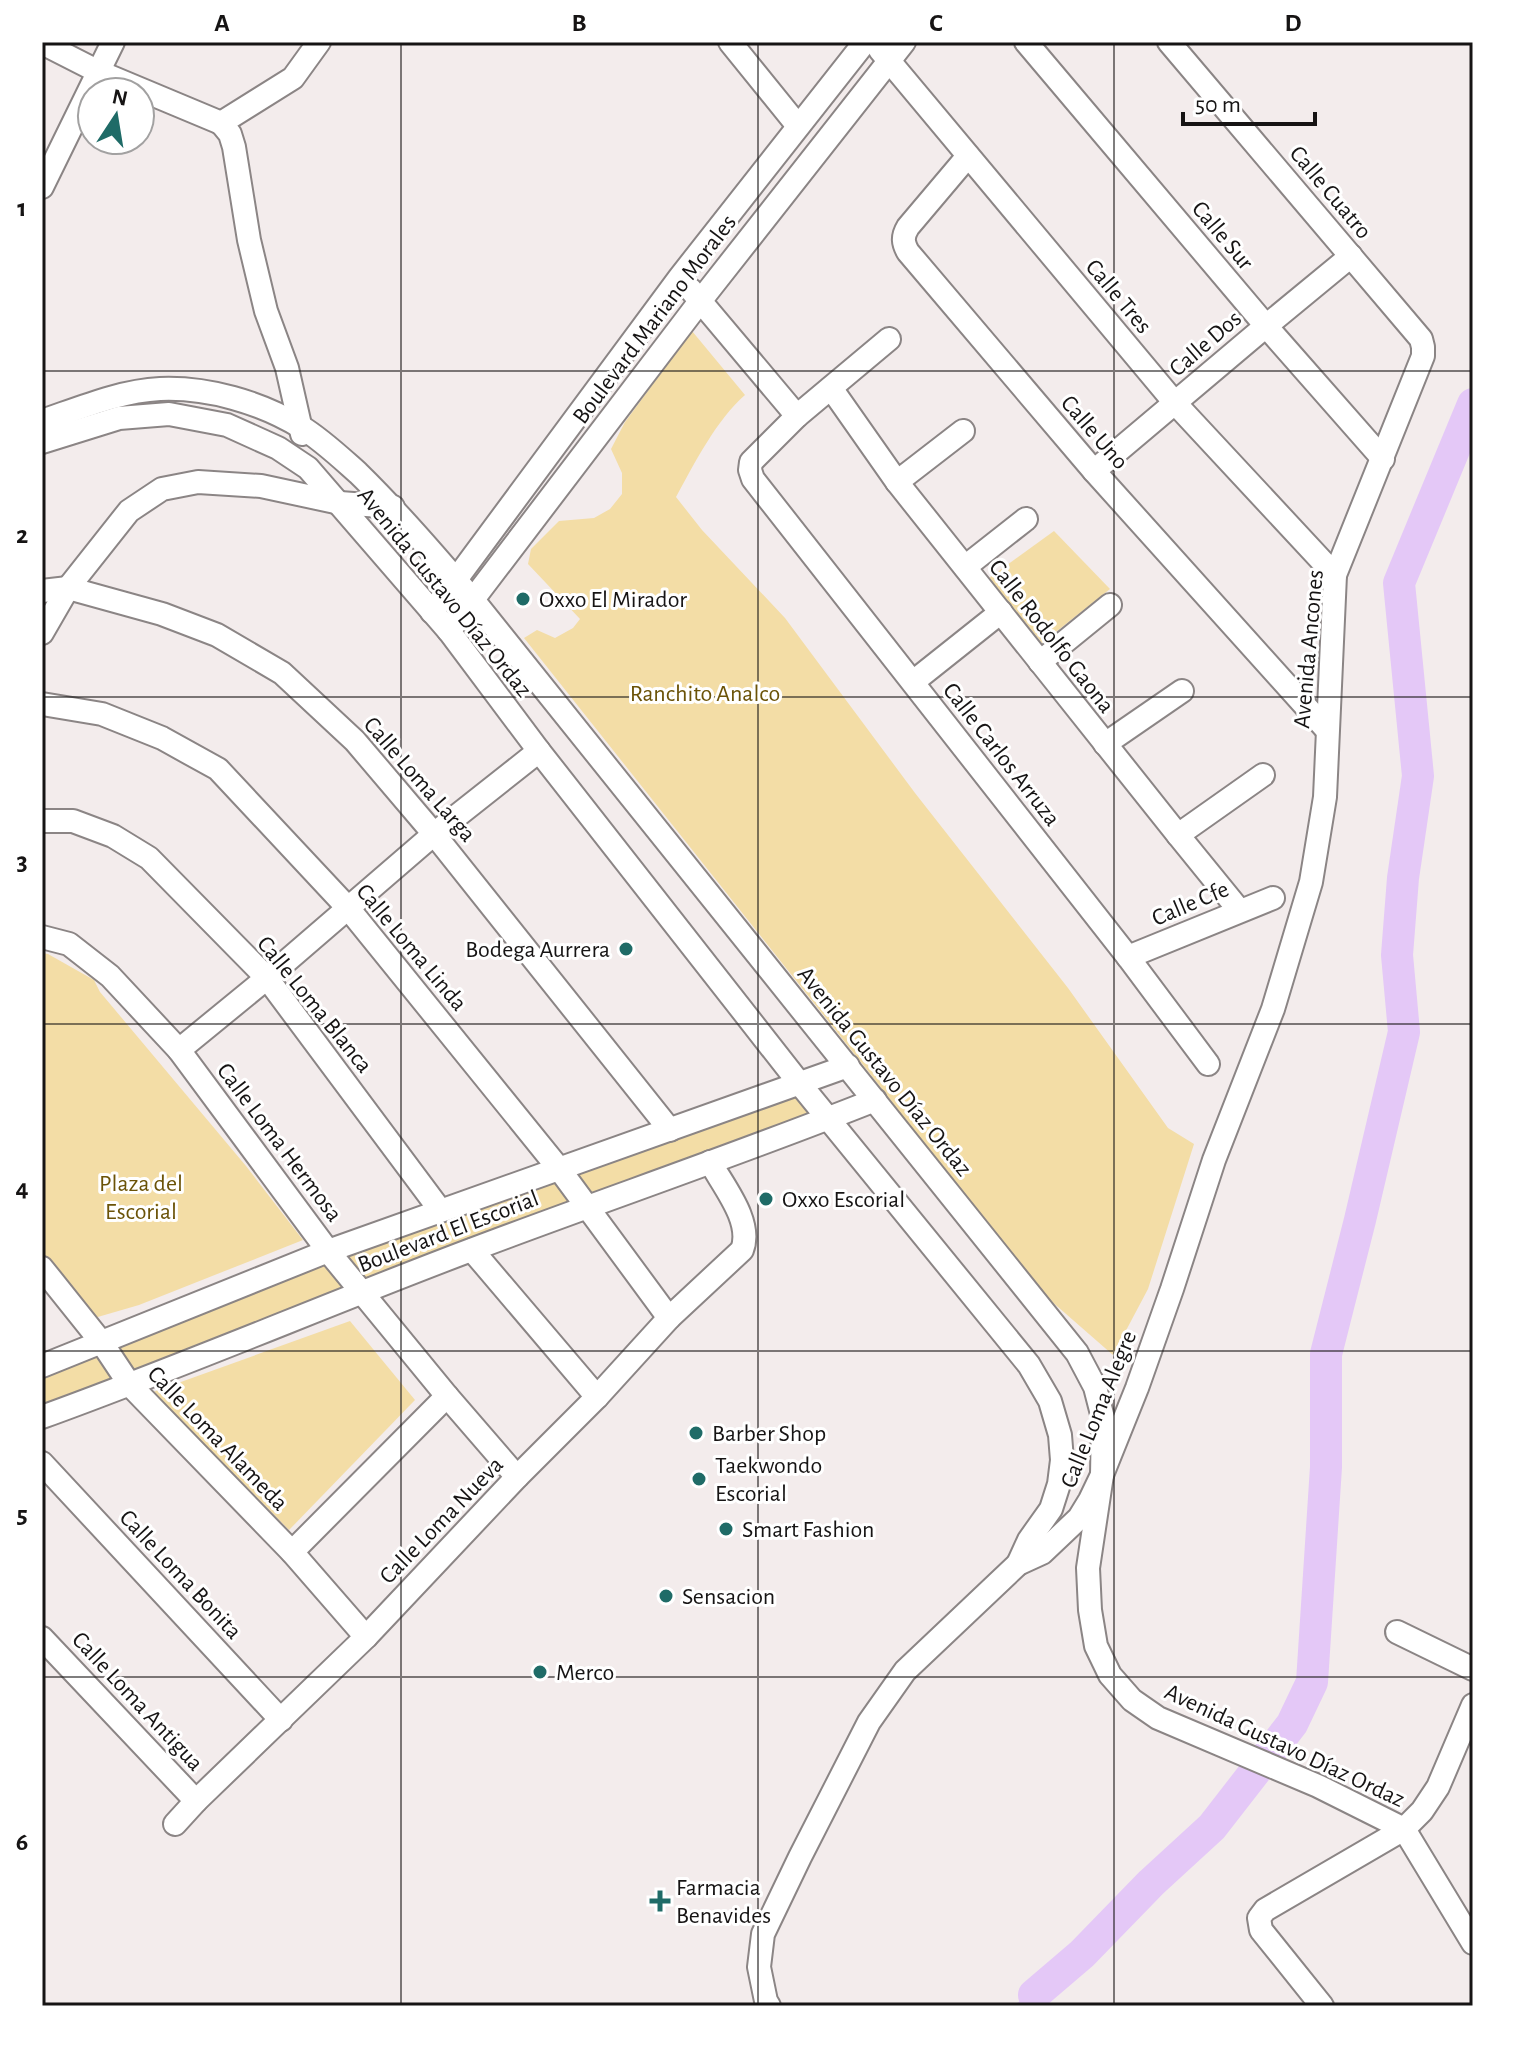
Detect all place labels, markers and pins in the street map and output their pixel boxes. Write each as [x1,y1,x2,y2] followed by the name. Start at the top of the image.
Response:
[539,588,687,612] place label: Oxxo El Mirador
[514,590,532,608] marker: Oxxo El Mirador
[465,938,610,962] place label: Bodega Aurrera
[617,940,635,958] marker: Bodega Aurrera
[782,1188,905,1212] place label: Oxxo Escorial
[757,1190,775,1208] marker: Oxxo Escorial
[712,1422,826,1446] place label: Barber Shop
[687,1424,705,1442] marker: Barber Shop
[715,1454,822,1506] place label: Taekwondo Escorial
[690,1470,708,1488] marker: Taekwondo Escorial
[742,1518,874,1542] place label: Smart Fashion
[717,1520,735,1538] marker: Smart Fashion
[682,1585,775,1609] place label: Sensacion
[657,1587,675,1605] marker: Sensacion
[556,1661,614,1685] place label: Merco
[531,1663,549,1681] marker: Merco
[676,1876,771,1928] place label: Farmacia Benavides
[651,1892,669,1910] marker: Farmacia Benavides

